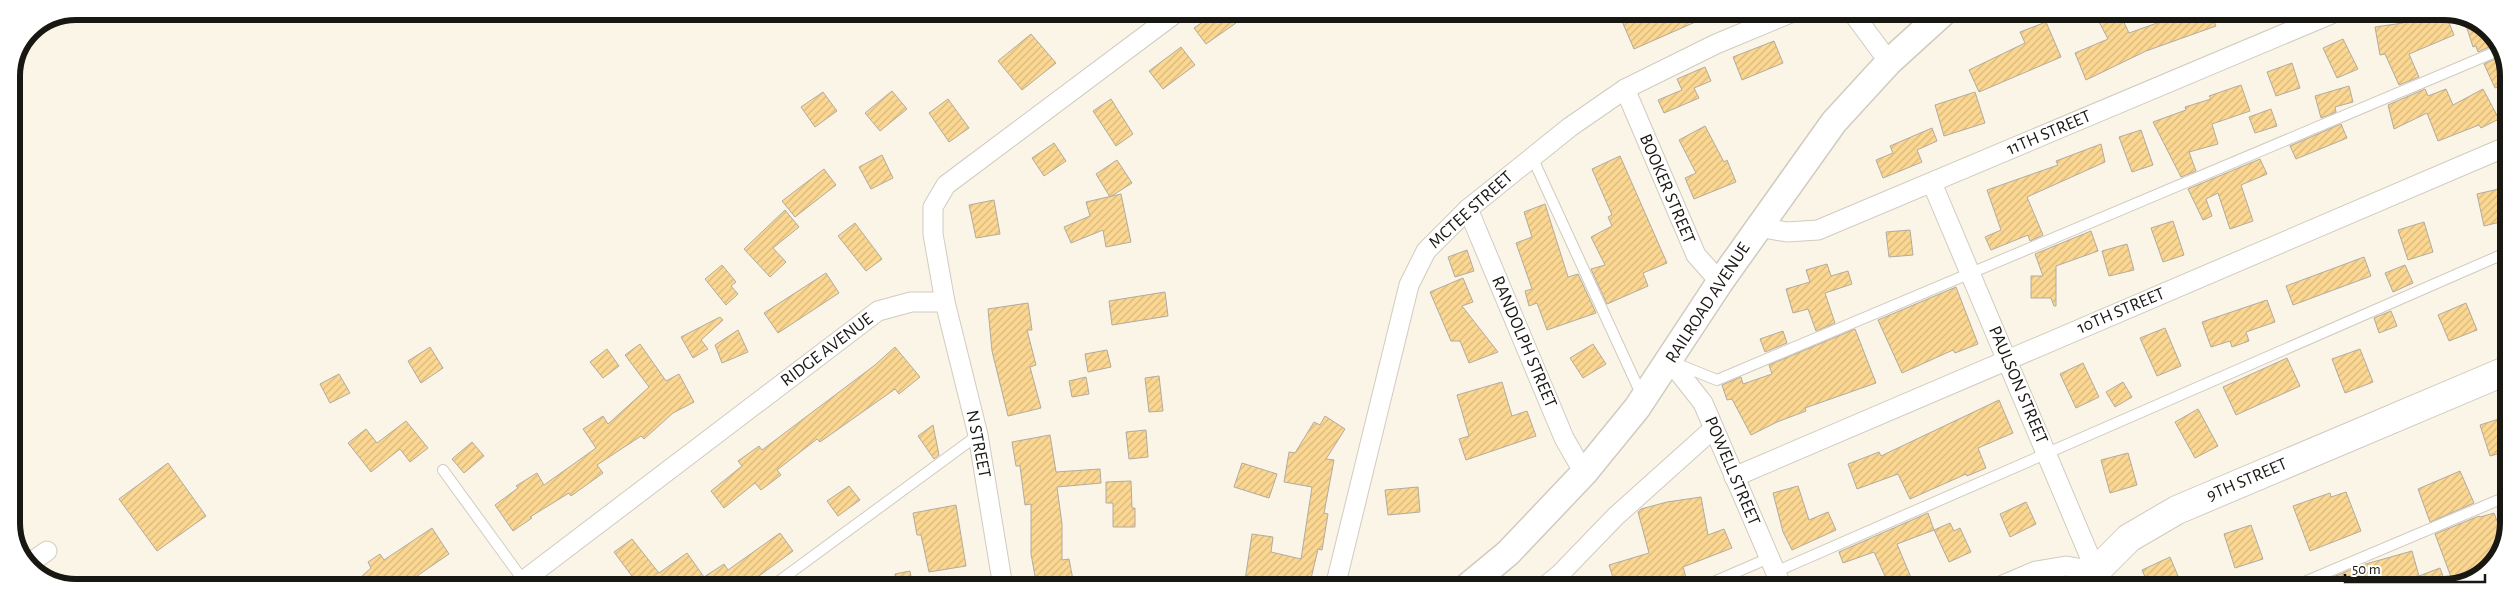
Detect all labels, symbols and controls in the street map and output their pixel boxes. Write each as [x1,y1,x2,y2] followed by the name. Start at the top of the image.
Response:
[2004,107,2094,159] street label: 11TH STREET
[1636,132,1698,247] street label: BOOKER STREET
[1426,168,1516,252] street label: MCTEE STREET
[1662,239,1754,367] street label: RAILROAD AVENUE
[1488,274,1560,411] street label: RANDOLPH STREET
[2075,284,2167,337] street label: 10TH STREET
[778,310,877,390] street label: RIDGE AVENUE
[1985,324,2051,447] street label: PAULSON STREET
[963,409,993,479] street label: N STREET
[1701,414,1763,528] street label: POWELL STREET
[2204,455,2290,505] street label: 9TH STREET
[2345,552,2485,584] scale bar
[2352,562,2381,577] text: 50 m

